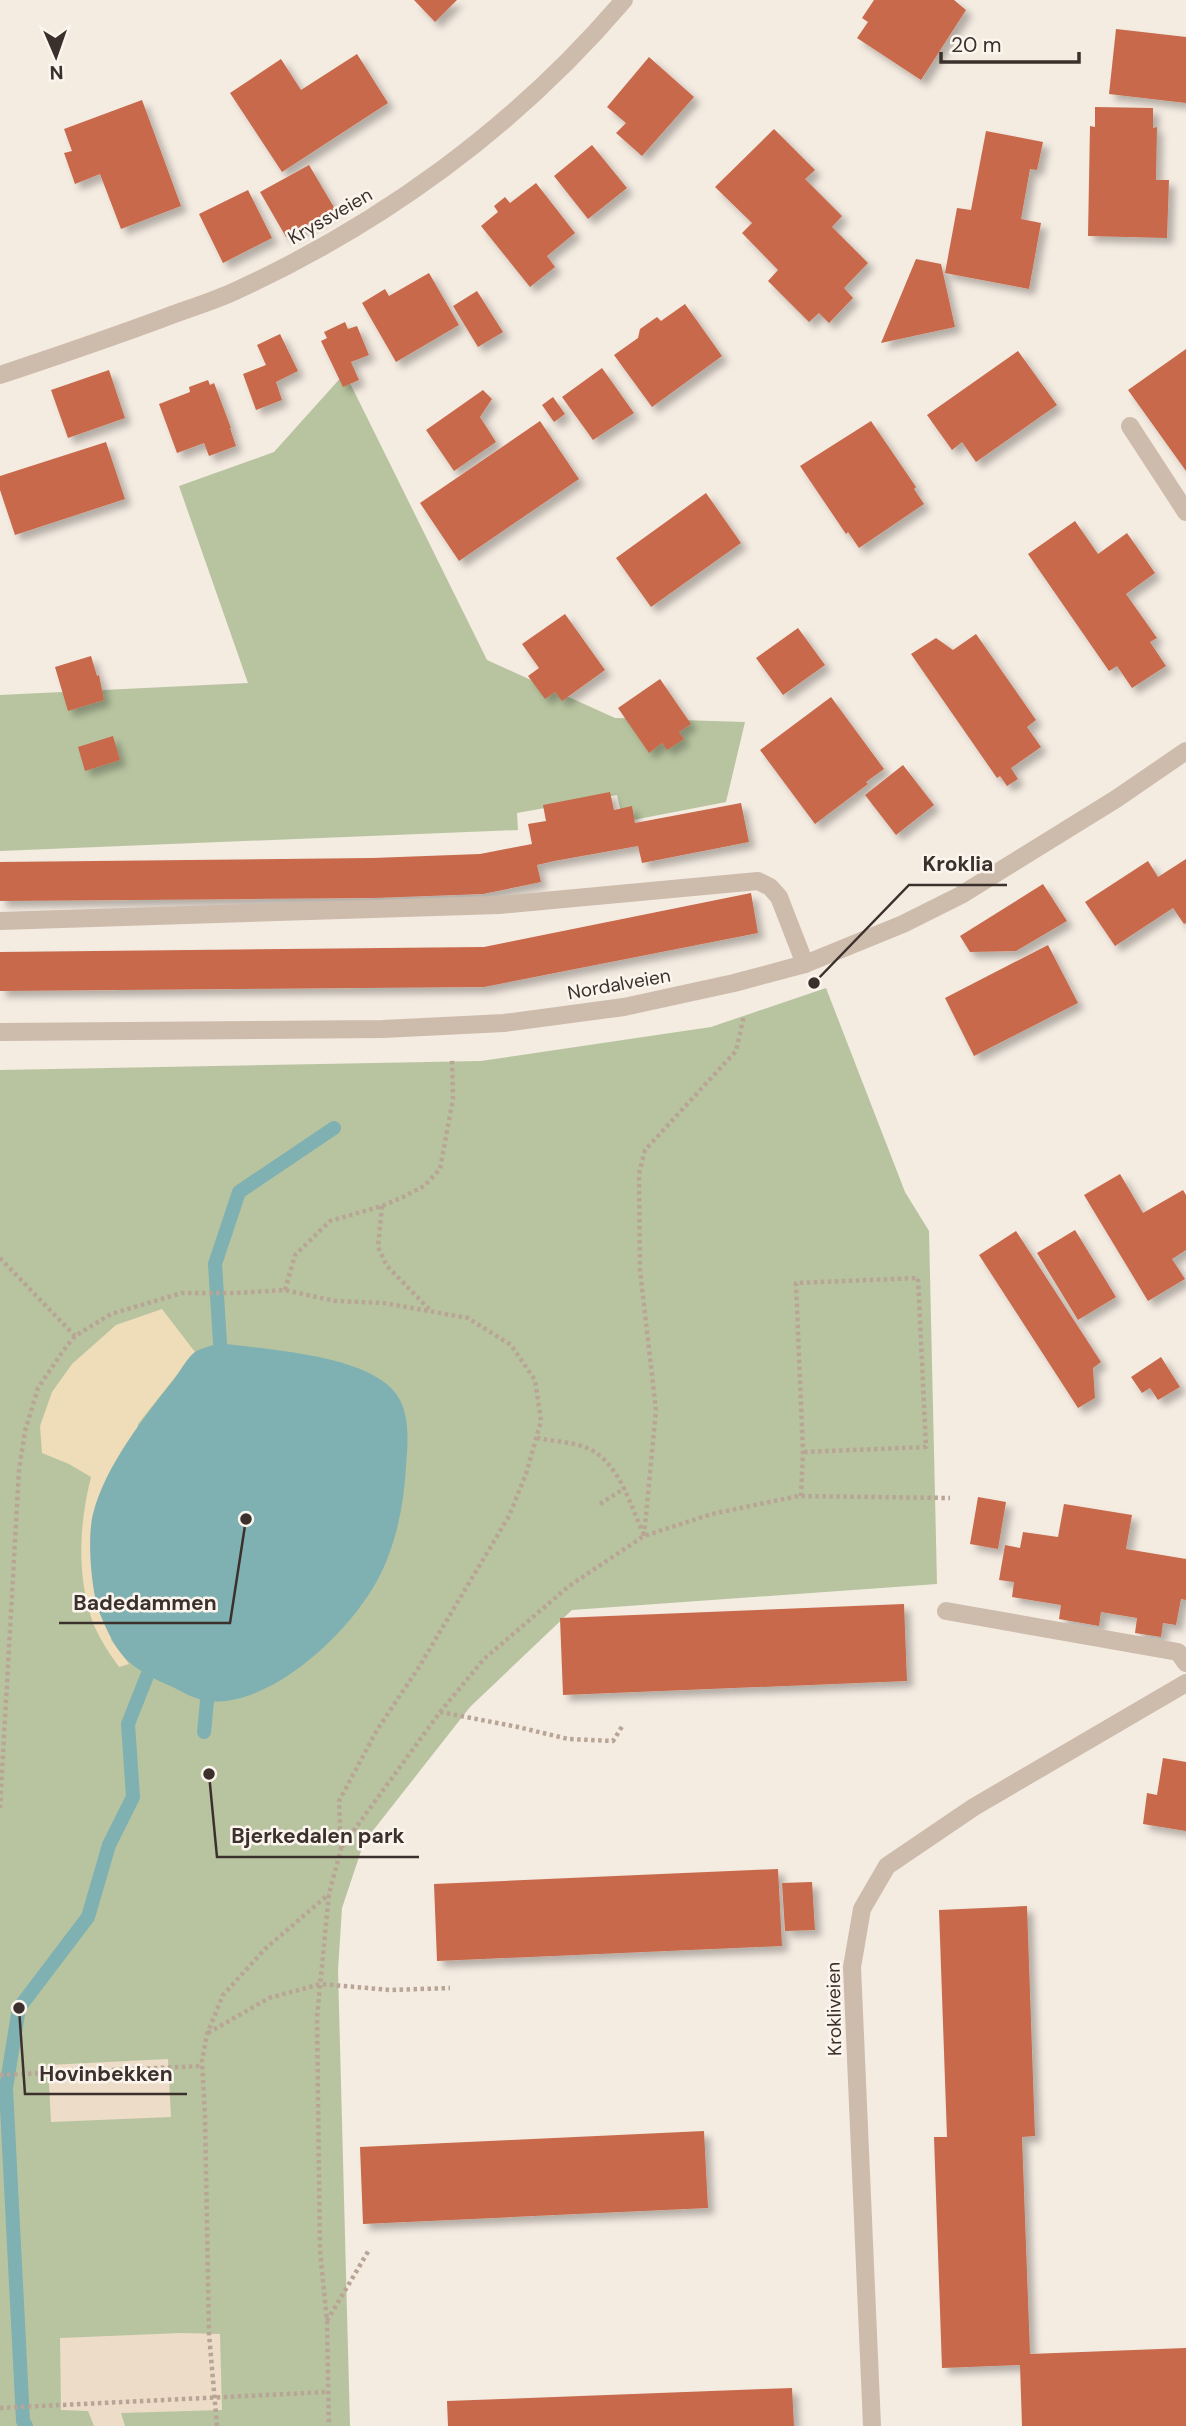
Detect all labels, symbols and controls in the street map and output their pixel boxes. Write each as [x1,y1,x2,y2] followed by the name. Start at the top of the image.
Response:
[21,21,91,91] north arrow
[941,21,1079,65] scale bar
[951,31,1002,59] text: 20 m
[49,60,64,85] text: N
[283,182,377,250] street label: Kryssveien
[909,843,1007,885] callout: Kroklia
[923,850,993,878] text: Kroklia
[566,963,672,1005] street label: Nordalveien
[59,1581,230,1623] callout: Badedammen
[73,1589,217,1617] text: Badedammen
[217,1815,419,1857] callout: Bjerkedalen park
[231,1822,405,1850] text: Bjerkedalen park
[821,1962,847,2056] street label: Krokliveien
[25,2052,187,2094] callout: Hovinbekken
[39,2060,173,2088] text: Hovinbekken

